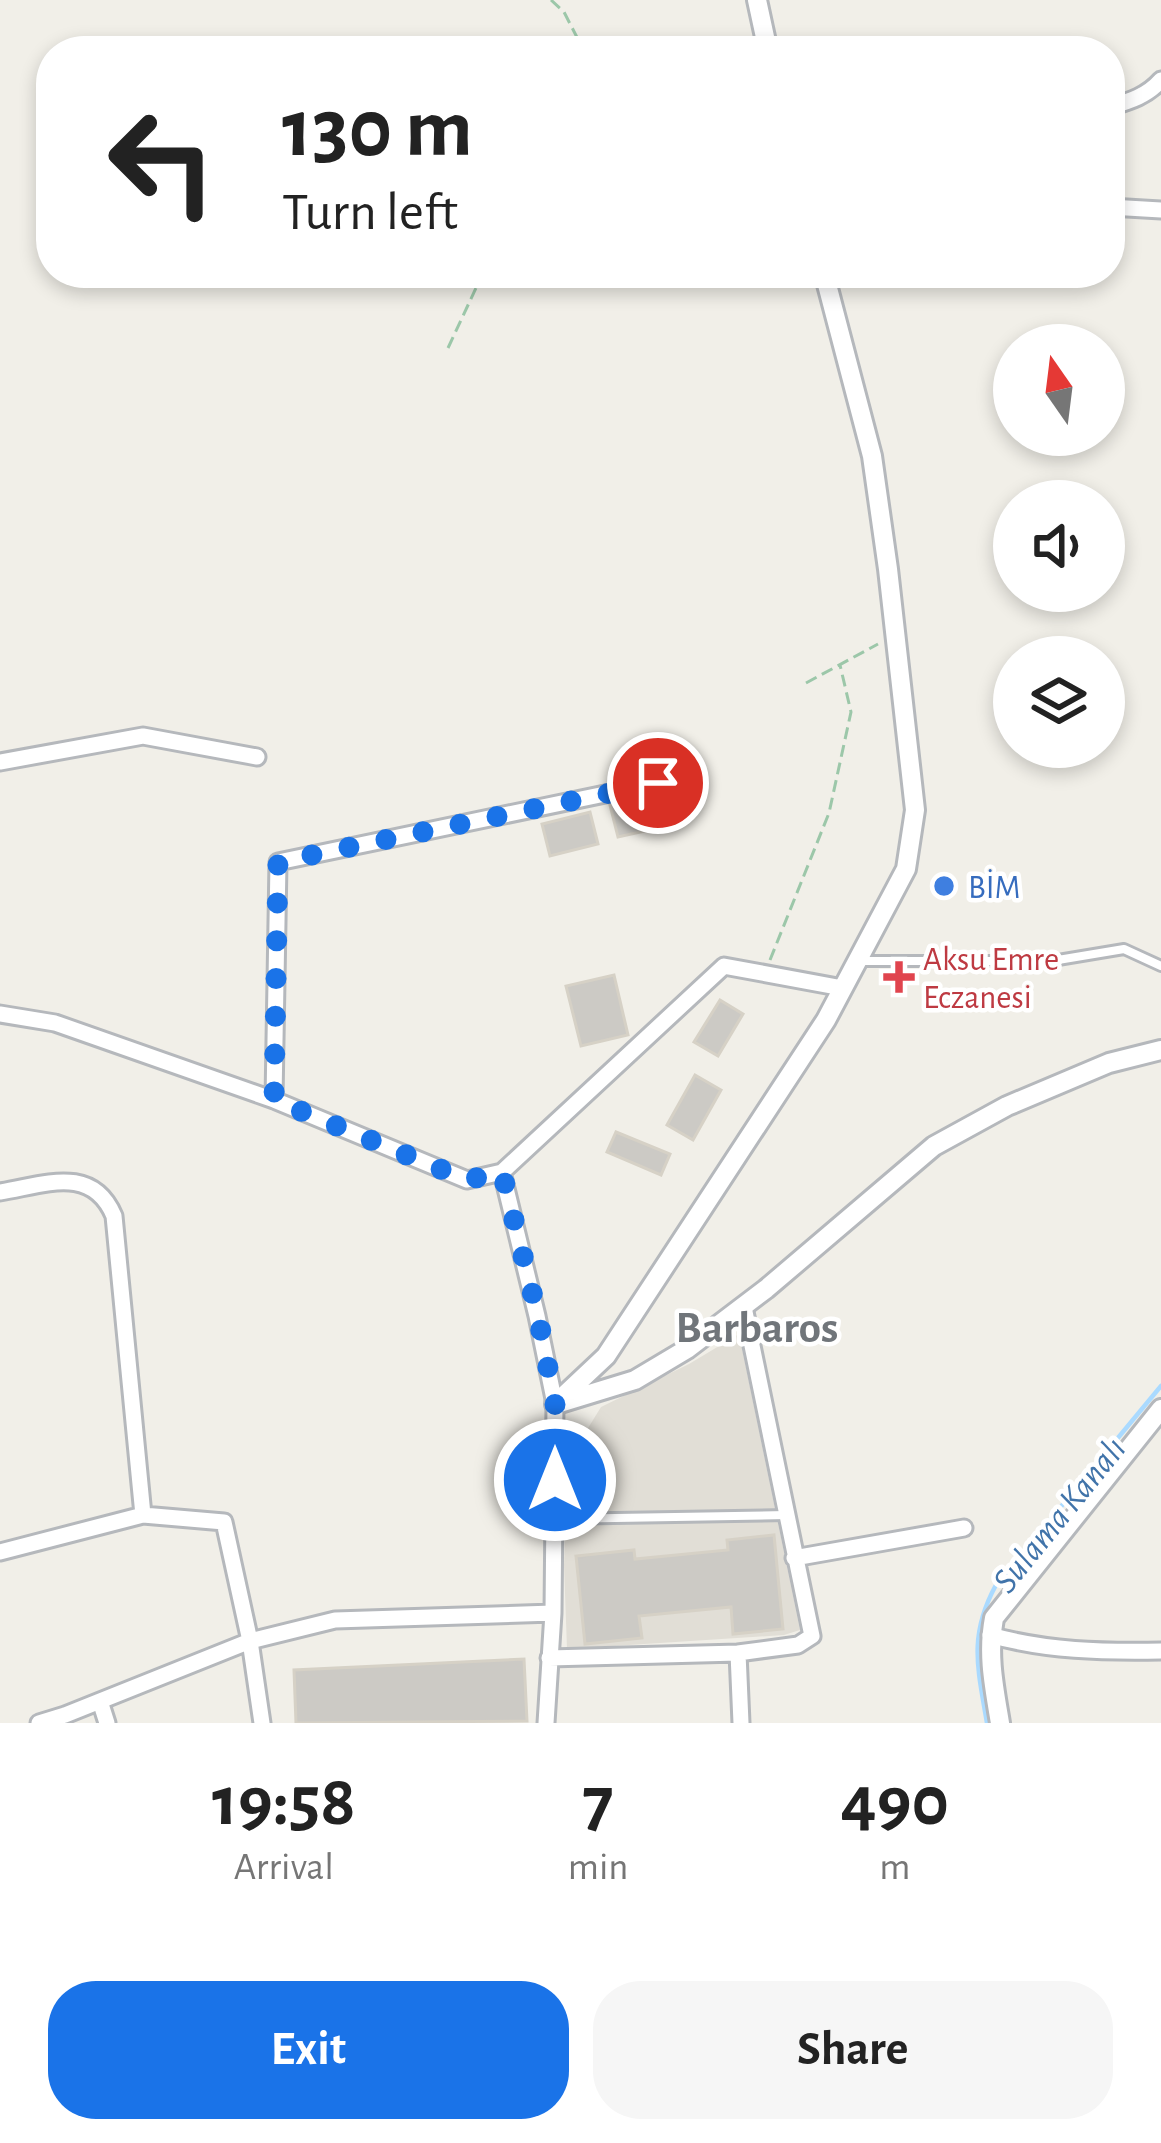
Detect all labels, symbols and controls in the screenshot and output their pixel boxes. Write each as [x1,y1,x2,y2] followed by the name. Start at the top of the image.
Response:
[84,84,240,240] icon: left
[282,88,473,172] text: 130 m
[282,186,458,240] text: Turn left
[993,324,1125,456] north arrow
[993,324,1125,768] map controls
[993,480,1125,612] button: sound
[993,636,1125,768] button: layers
[607,732,709,834] pin
[625,750,691,816] icon: arrive
[968,869,1021,905] place label: BİM
[931,873,957,899] marker: BİM
[923,944,1059,1015] place label: Aksu Emre Eczanesi
[886,964,912,990] marker: Aksu Emre Eczanesi
[676,1306,838,1351] district label: Barbaros
[492,1417,618,1543] position arrow
[986,1431,1133,1600] water label: Sulama Kanalı
[212,1766,356,1838] text: 19:58
[583,1766,614,1838] text: 7
[840,1766,949,1838] text: 490
[234,1848,334,1887] text: Arrival
[568,1848,629,1887] text: min
[879,1848,910,1887] text: m
[48,1981,569,2119] button: Exit
[593,1981,1113,2119] button: Share

